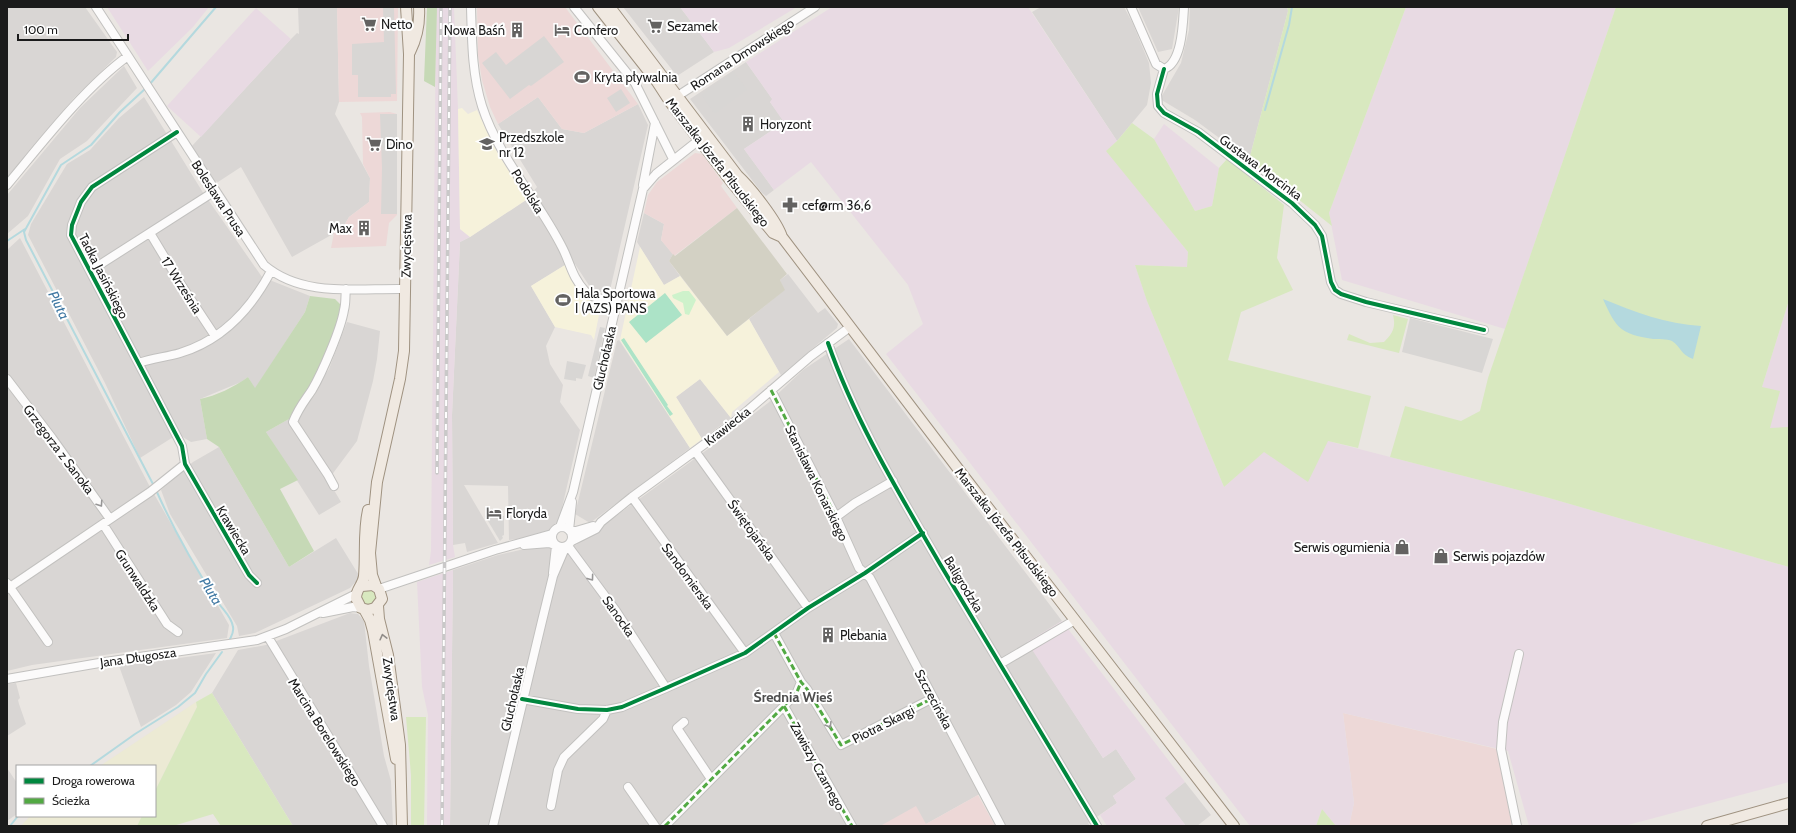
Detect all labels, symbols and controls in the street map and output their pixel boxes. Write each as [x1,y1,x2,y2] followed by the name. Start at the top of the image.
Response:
[360,15,378,33] supermarket icon: Netto
[687,15,797,93] street label: Romana Dmowskiego
[18,16,128,42] scale bar
[381,16,413,32] place label: Netto
[646,17,664,35] supermarket icon: Sezamek
[667,18,718,34] place label: Sezamek
[508,21,526,39] building icon: Nowa Baśń
[553,21,571,39] hotel icon: Confero
[24,22,58,37] text: 100 m
[444,22,505,38] place label: Nowa Baśń
[574,22,618,38] place label: Confero
[573,68,591,86] sports icon: Kryta pływalnia
[594,69,678,85] place label: Kryta pływalnia
[663,94,773,230] street label: Marszałka Józefa Piłsudskiego
[739,115,757,133] building icon: Horyzont
[760,116,812,132] place label: Horyzont
[499,129,564,160] place label: Przedszkole nr 12
[1217,131,1306,204] street label: Gustawa Morcinka
[365,135,383,153] supermarket icon: Dino
[478,135,496,153] school or university icon: Przedszkole nr 12
[386,136,413,152] place label: Dino
[188,157,250,240] street label: Bolesława Prusa
[508,166,548,217] street label: Podolska
[781,196,799,214] pharmacy icon: cef@rm 36,6
[802,197,871,213] place label: cef@rm 36,6
[397,213,415,278] street label: Zwycięstwa
[355,219,373,237] building icon: Max
[329,220,353,236] place label: Max
[76,231,132,321] street label: Tadka Jasińskiego
[158,254,206,317] street label: 17 Września
[575,285,656,316] place label: Hala Sportowa I (AZS) PANS
[44,288,74,322] water label: Pluta
[554,291,572,309] sports icon: Hala Sportowa I (AZS) PANS
[589,324,619,392] street label: Głuchołaska
[20,401,98,497] street label: Grzegorza z Sanoka
[701,403,754,449] street label: Krawiecka
[782,422,852,544] street label: Stanisława Konarskiego
[952,464,1062,600] street label: Marszałka Józefa Piłsudskiego
[724,496,780,565] street label: Świętojańska
[95,500,103,507] one-way arrow
[213,503,255,558] street label: Krawiecka
[485,504,503,522] hotel icon: Floryda
[506,505,548,521] place label: Floryda
[1393,538,1411,556] shop icon: Serwis ogumienia
[1294,539,1391,555] place label: Serwis ogumienia
[659,540,718,613] street label: Sandomierska
[112,546,164,615] street label: Grunwaldzka
[1432,547,1450,565] shop icon: Serwis pojazdów
[1453,548,1546,565] place label: Serwis pojazdów
[941,553,987,616] street label: Baligrodzka
[586,573,593,580] one-way arrow
[196,574,226,608] water label: Pluta
[599,593,639,640] street label: Sanocka
[819,626,837,644] building icon: Plebania
[840,627,888,643] place label: Plebania
[380,633,388,640] one-way arrow
[98,644,178,670] street label: Jana Długosza
[380,656,404,722] street label: Zwycięstwa
[497,665,527,733] street label: Głuchołaska
[912,666,957,732] street label: Szczecińska
[285,675,365,789] street label: Marcina Borelowskiego
[754,688,833,706] district label: Średnia Wieś
[849,701,917,747] street label: Piotra Skargi
[787,719,849,813] street label: Zawiszy Czarnego
[824,721,831,728] one-way arrow
[16,765,156,817] legend
[52,773,135,788] text: Droga rowerowa
[52,793,90,808] text: Ścieżka

